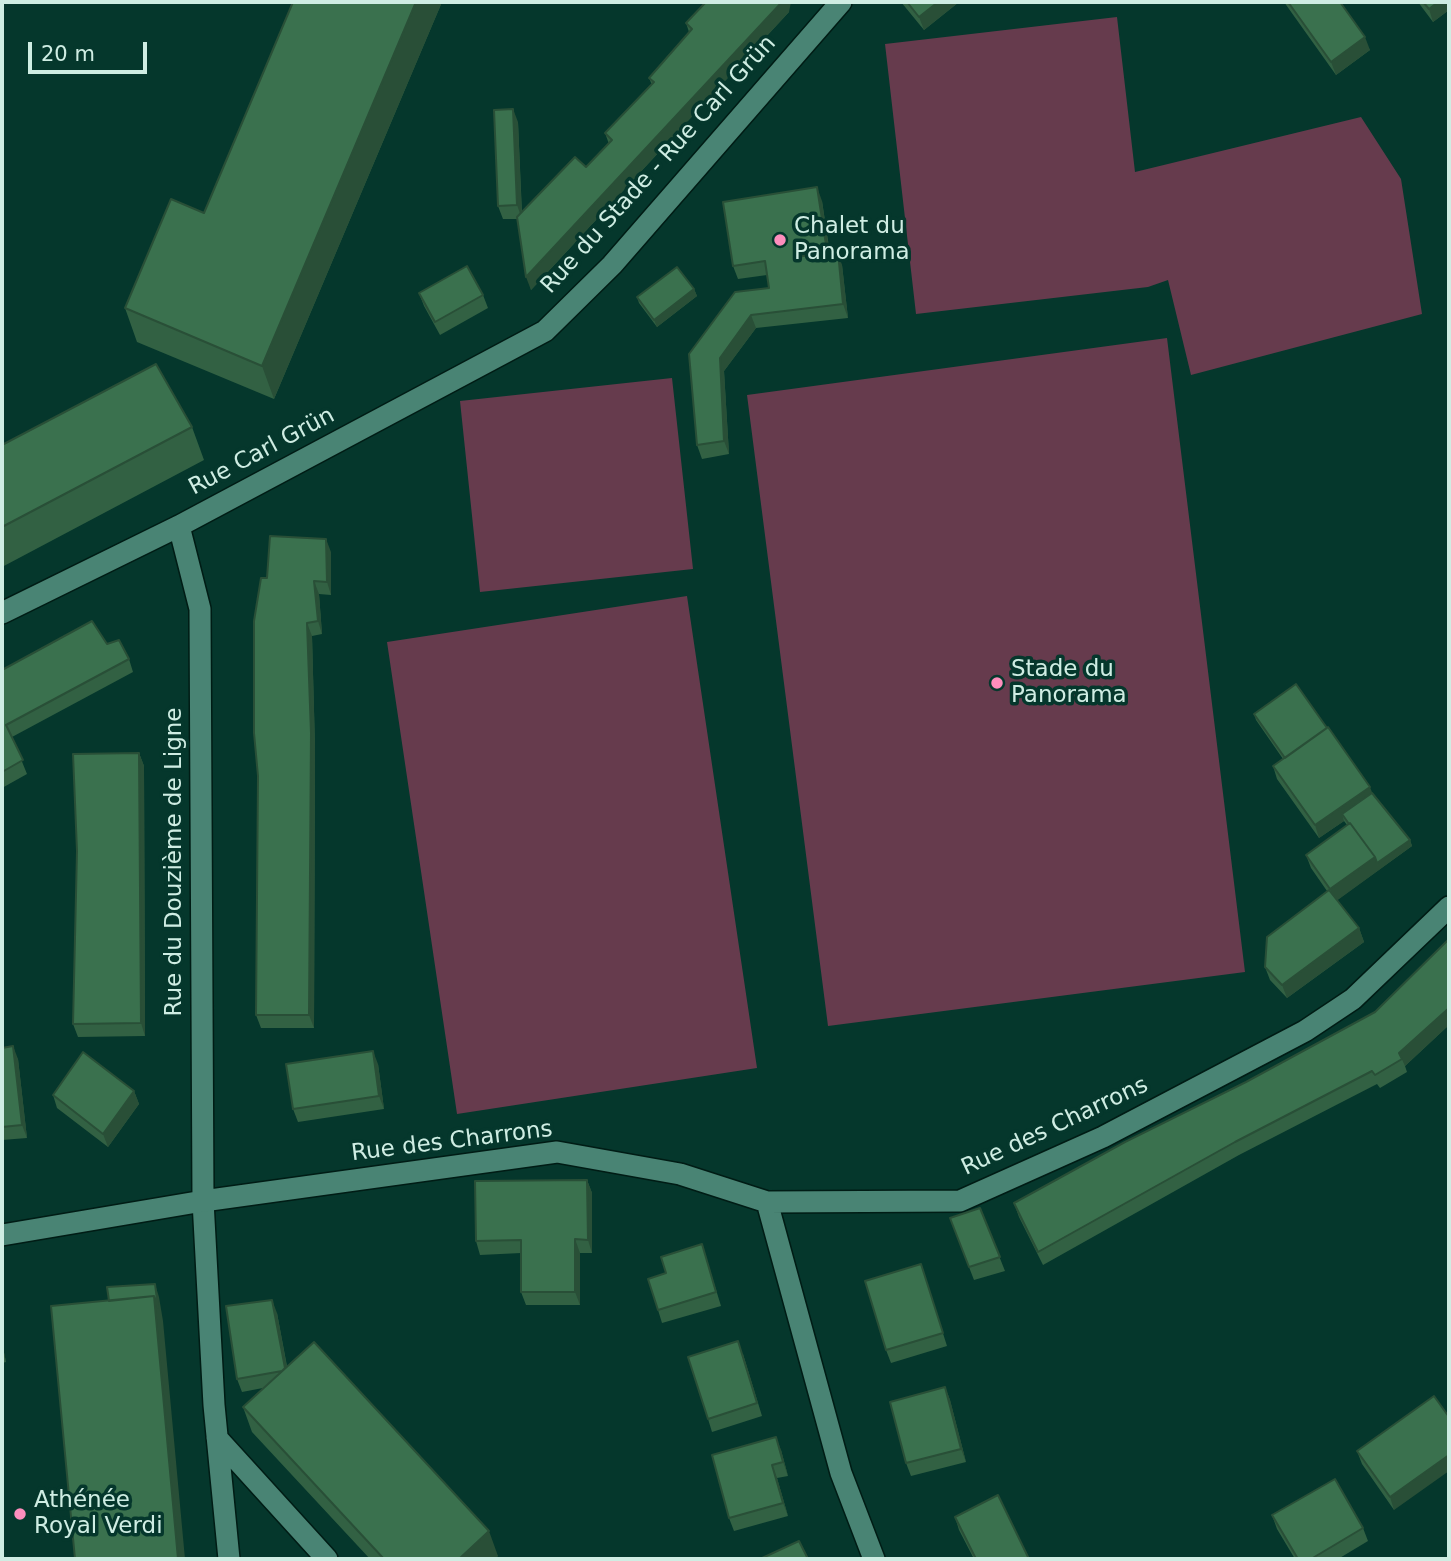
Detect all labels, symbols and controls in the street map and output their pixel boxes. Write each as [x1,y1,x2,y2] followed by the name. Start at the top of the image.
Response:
[32,28,150,72] scale bar
[536,30,782,300] street label: Rue du Stade - Rue Carl Grün
[41,42,95,66] text: 20 m
[794,213,910,267] place label: Chalet du Panorama
[772,232,788,248] marker: Chalet du Panorama
[185,402,339,502] street label: Rue Carl Grün
[1011,656,1127,710] place label: Stade du Panorama
[989,675,1005,691] marker: Stade du Panorama
[161,708,189,1016] street label: Rue du Douzième de Ligne
[957,1072,1153,1182] street label: Rue des Charrons
[350,1116,554,1168] street label: Rue des Charrons
[34,1487,163,1541] place label: Athénée Royal Verdi
[12,1506,28,1522] marker: Athénée Royal Verdi

